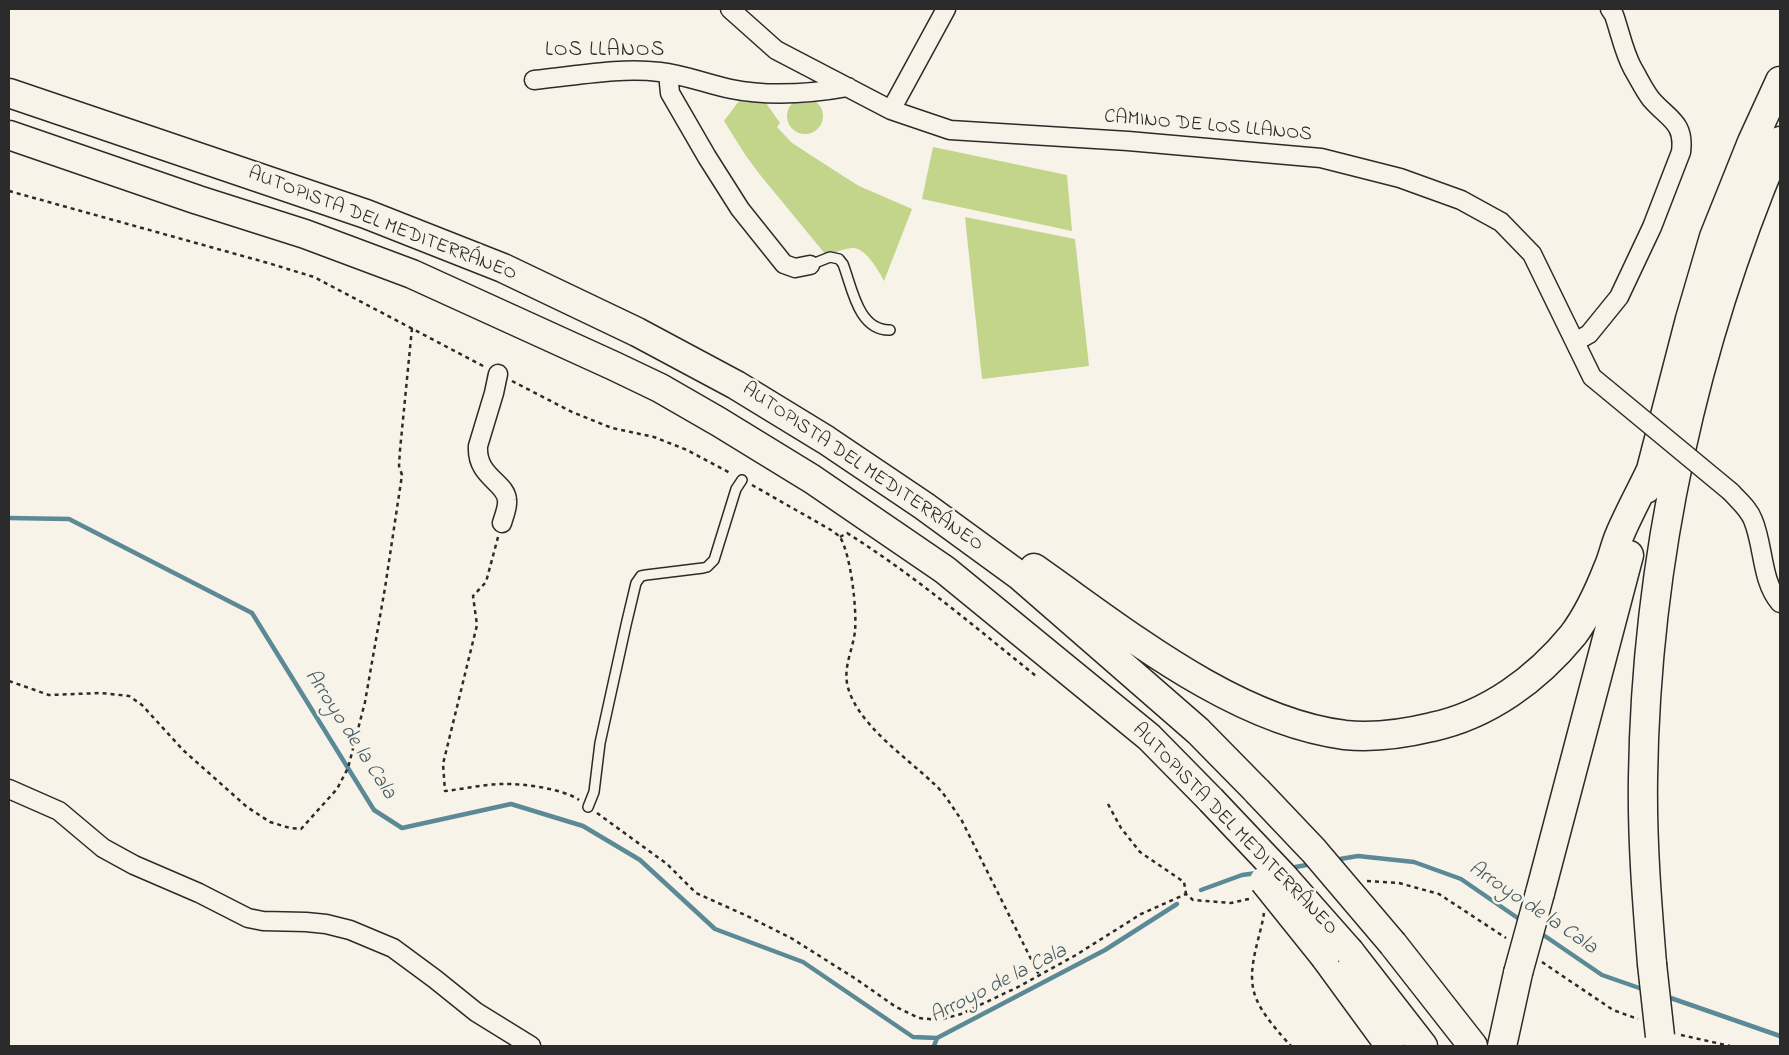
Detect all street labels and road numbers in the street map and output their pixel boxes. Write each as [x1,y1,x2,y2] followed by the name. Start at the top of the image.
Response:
[1103,106,1313,148] street label: CAMINO DE LOS LLANOS
[244,163,520,287] street label: AUTOPISTA DEL MEDITERRÁNEO
[737,378,987,558] street label: AUTOPISTA DEL MEDITERRÁNEO
[1126,719,1342,941] street label: AUTOPISTA DEL MEDITERRÁNEO

